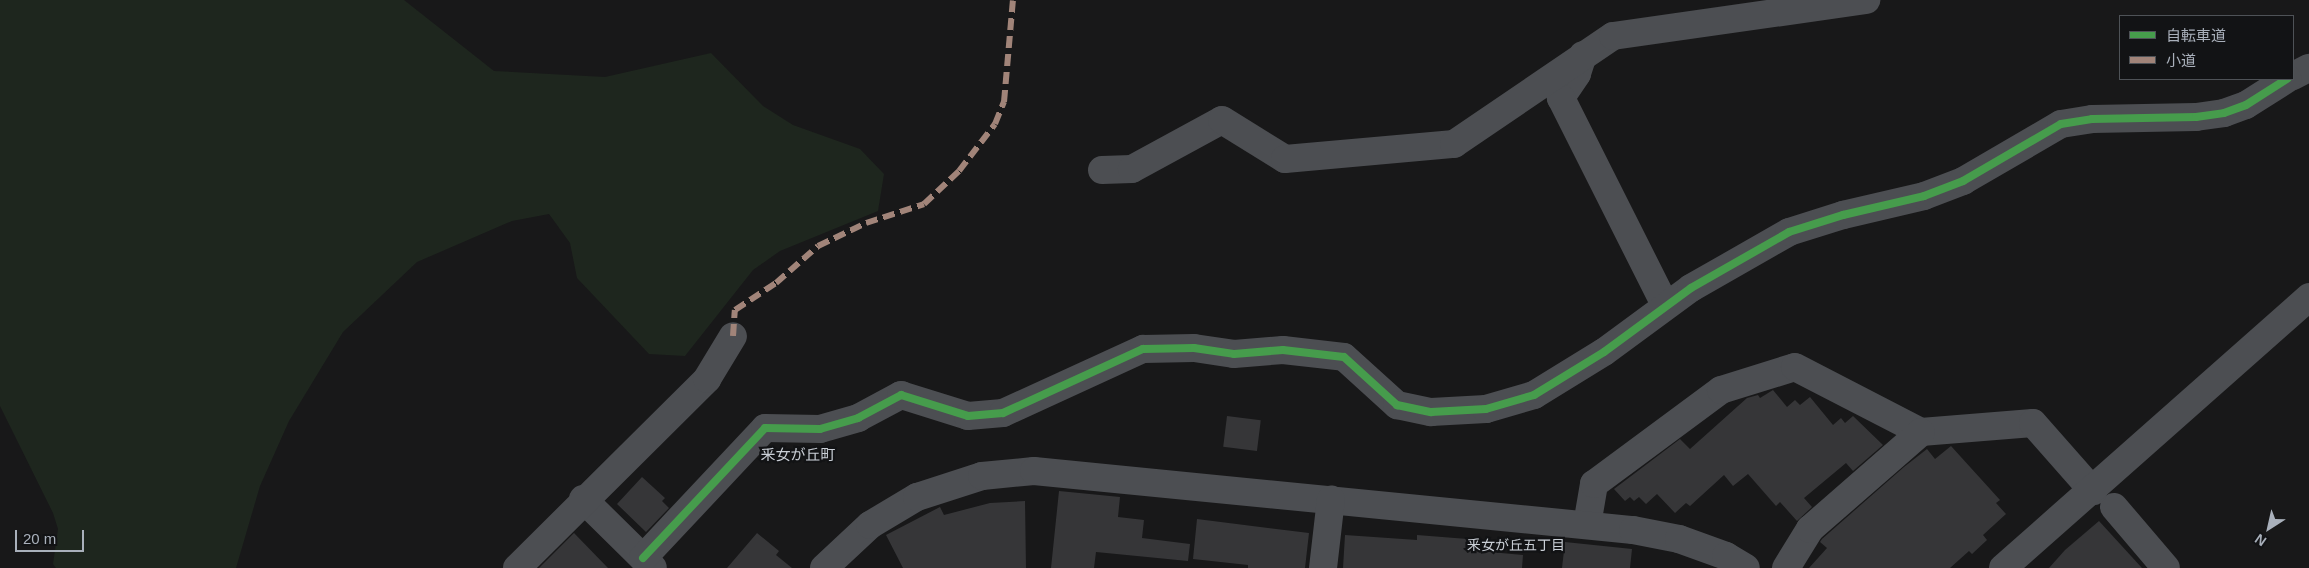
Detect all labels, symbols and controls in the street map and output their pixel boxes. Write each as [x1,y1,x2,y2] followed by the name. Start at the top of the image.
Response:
[2119,15,2294,80] legend
[2166,27,2226,44] text: 自転車道
[2166,52,2196,69] text: 小道
[761,446,835,464] district label: 釆女が丘町
[2244,503,2294,553] north arrow
[18,520,86,552] scale bar
[23,530,56,547] text: 20 m
[2252,531,2269,550] text: N
[1467,537,1565,553] district label: 釆女が丘五丁目

